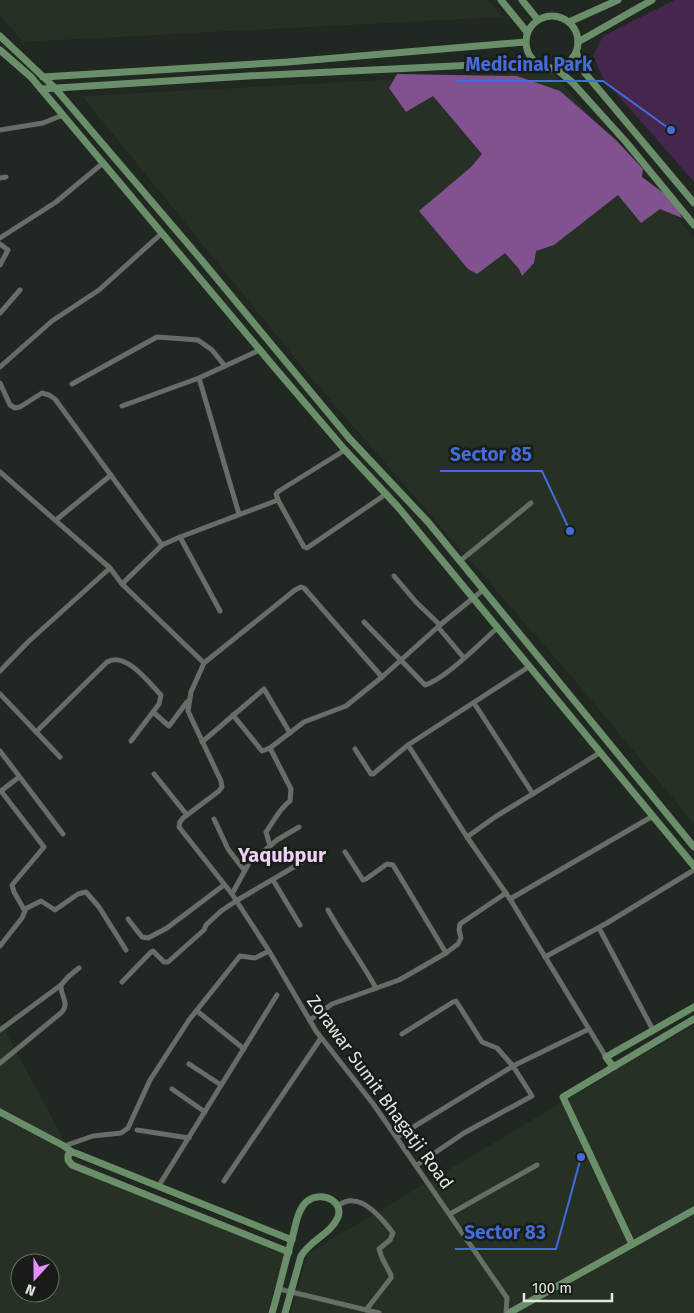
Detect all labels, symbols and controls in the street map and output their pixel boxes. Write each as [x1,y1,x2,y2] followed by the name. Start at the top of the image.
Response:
[456,47,603,81] callout: Medicinal Park
[466,53,593,76] text: Medicinal Park
[440,437,542,471] callout: Sector 85
[450,443,532,466] text: Sector 85
[237,843,327,867] district label: Yaqubpur
[302,991,458,1193] street label: Zorawar Sumit Bhagatji Road
[455,1215,556,1249] callout: Sector 83
[464,1221,546,1244] text: Sector 83
[10,1253,60,1303] north arrow
[524,1270,612,1302] scale bar
[532,1279,572,1297] text: 100 m
[23,1280,38,1299] text: N

